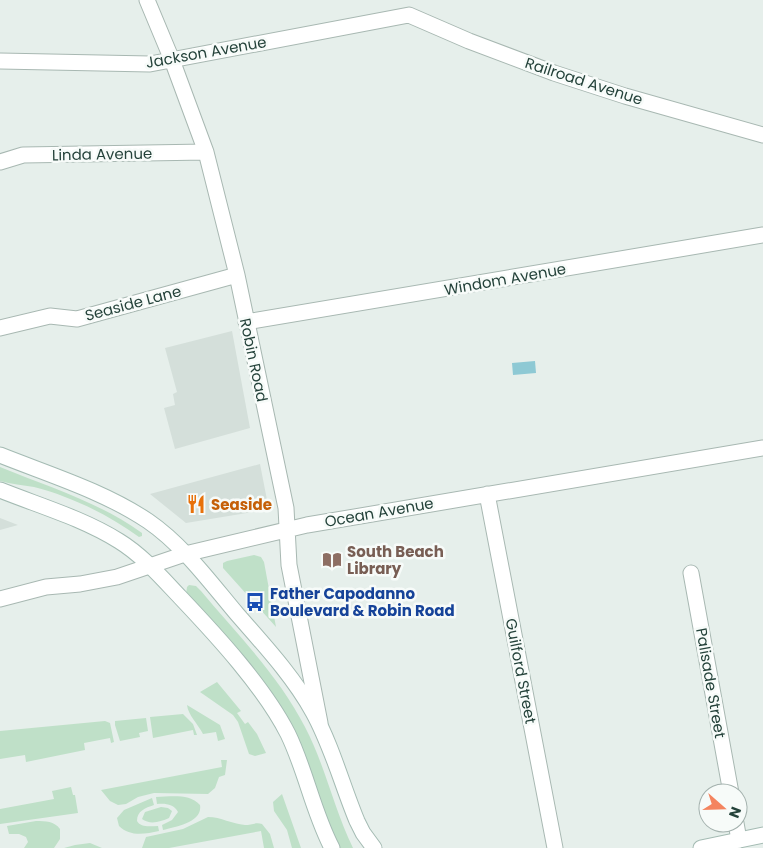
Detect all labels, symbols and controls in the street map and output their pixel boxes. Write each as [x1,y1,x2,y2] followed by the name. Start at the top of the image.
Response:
[144,31,268,73] street label: Jackson Avenue
[523,52,645,110] street label: Railroad Avenue
[52,143,152,165] street label: Linda Avenue
[442,258,568,300] street label: Windom Avenue
[83,280,183,326] street label: Seaside Lane
[235,316,273,404] street label: Robin Road
[323,492,435,532] street label: Ocean Avenue
[185,493,207,515] restaurant icon: Seaside
[211,494,272,515] place label: Seaside
[347,541,444,579] place label: South Beach Library
[321,549,343,571] library icon: South Beach Library
[270,583,455,621] place label: Father Capodanno Boulevard & Robin Road
[244,591,266,613] bus stop icon: Father Capodanno Boulevard & Robin Road
[500,617,542,725] street label: Guilford Street
[691,626,731,740] street label: Palisade Street
[698,783,748,833] north arrow
[724,804,746,821] text: N

